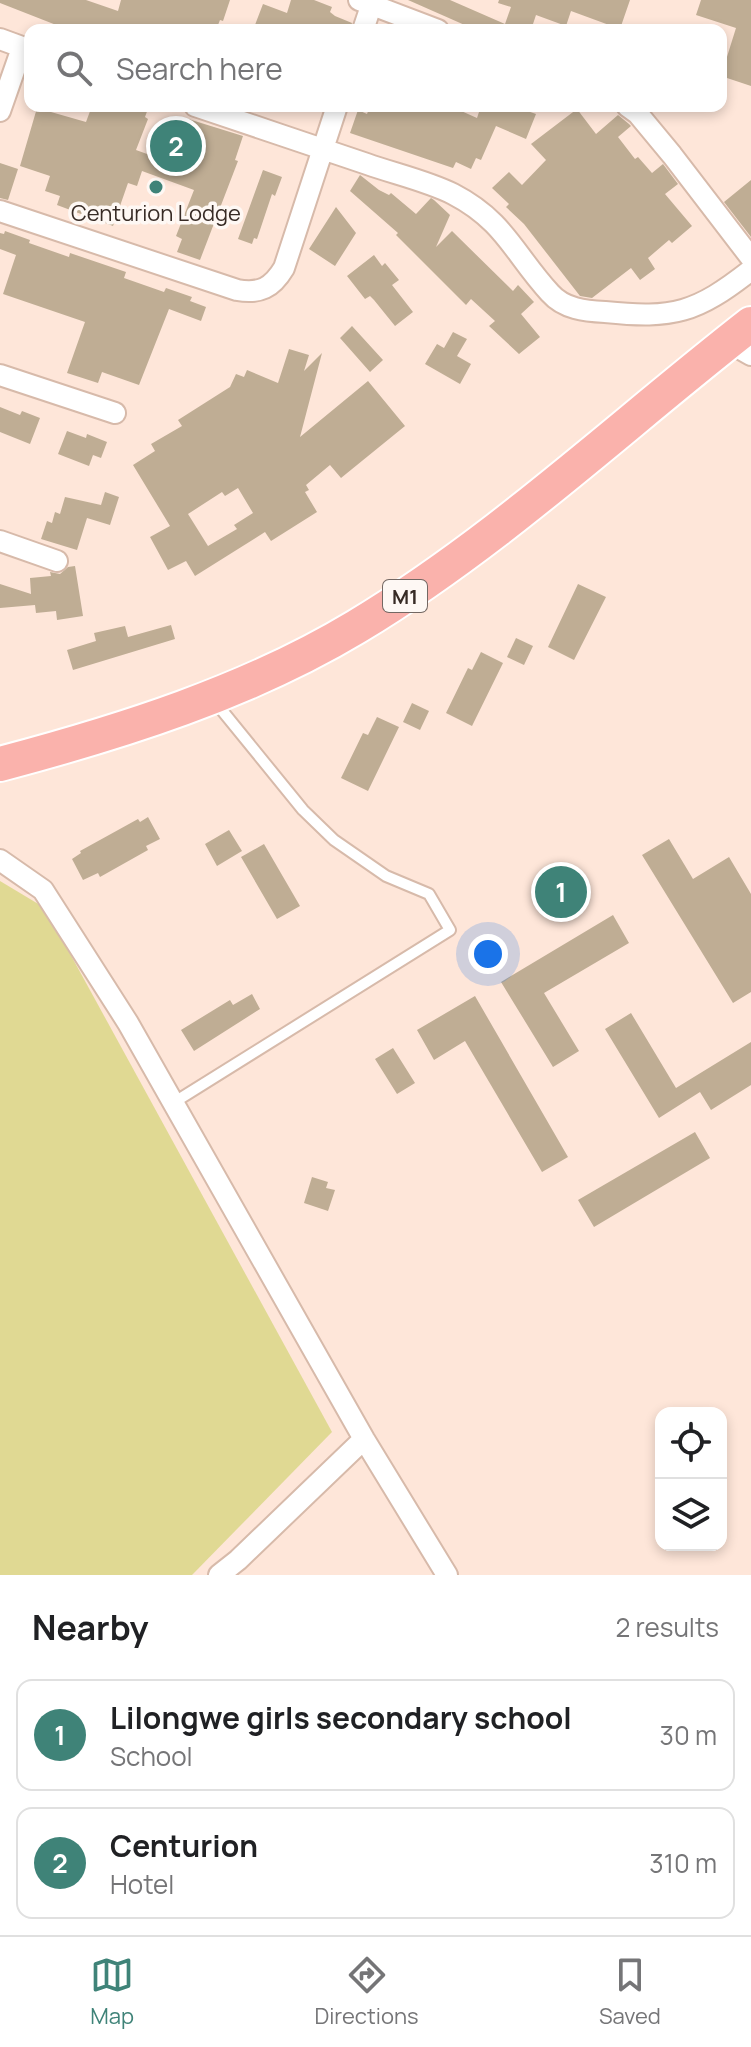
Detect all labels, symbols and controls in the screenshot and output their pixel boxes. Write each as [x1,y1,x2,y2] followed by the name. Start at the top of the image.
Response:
[24,24,727,112] search box
[52,46,96,90] icon: search
[116,48,283,89] text: Search here
[150,116,202,176] pin: 2
[147,178,165,196] marker: Centurion Lodge
[71,198,241,228] place label: Centurion Lodge
[383,580,427,612] road number: M1
[535,862,587,922] pin: 1
[468,934,508,974] your location
[655,1407,727,1551] map controls
[655,1407,727,1479] button: locate
[655,1479,727,1551] button: layers
[32,1604,148,1650] text: Nearby
[615,1609,719,1645] text: 2 results
[110,1697,572,1738] text: Lilongwe girls secondary school
[54,1717,66,1753] text: 1
[660,1717,717,1753] text: 30 m
[110,1738,193,1774] text: School
[110,1825,258,1866] text: Centurion
[52,1845,68,1881] text: 2
[649,1845,717,1881] text: 310 m
[110,1866,174,1902] text: Hotel
[90,1953,134,2031] tab: Map
[314,1953,419,2031] tab: Directions
[599,1953,661,2031] tab: Saved

